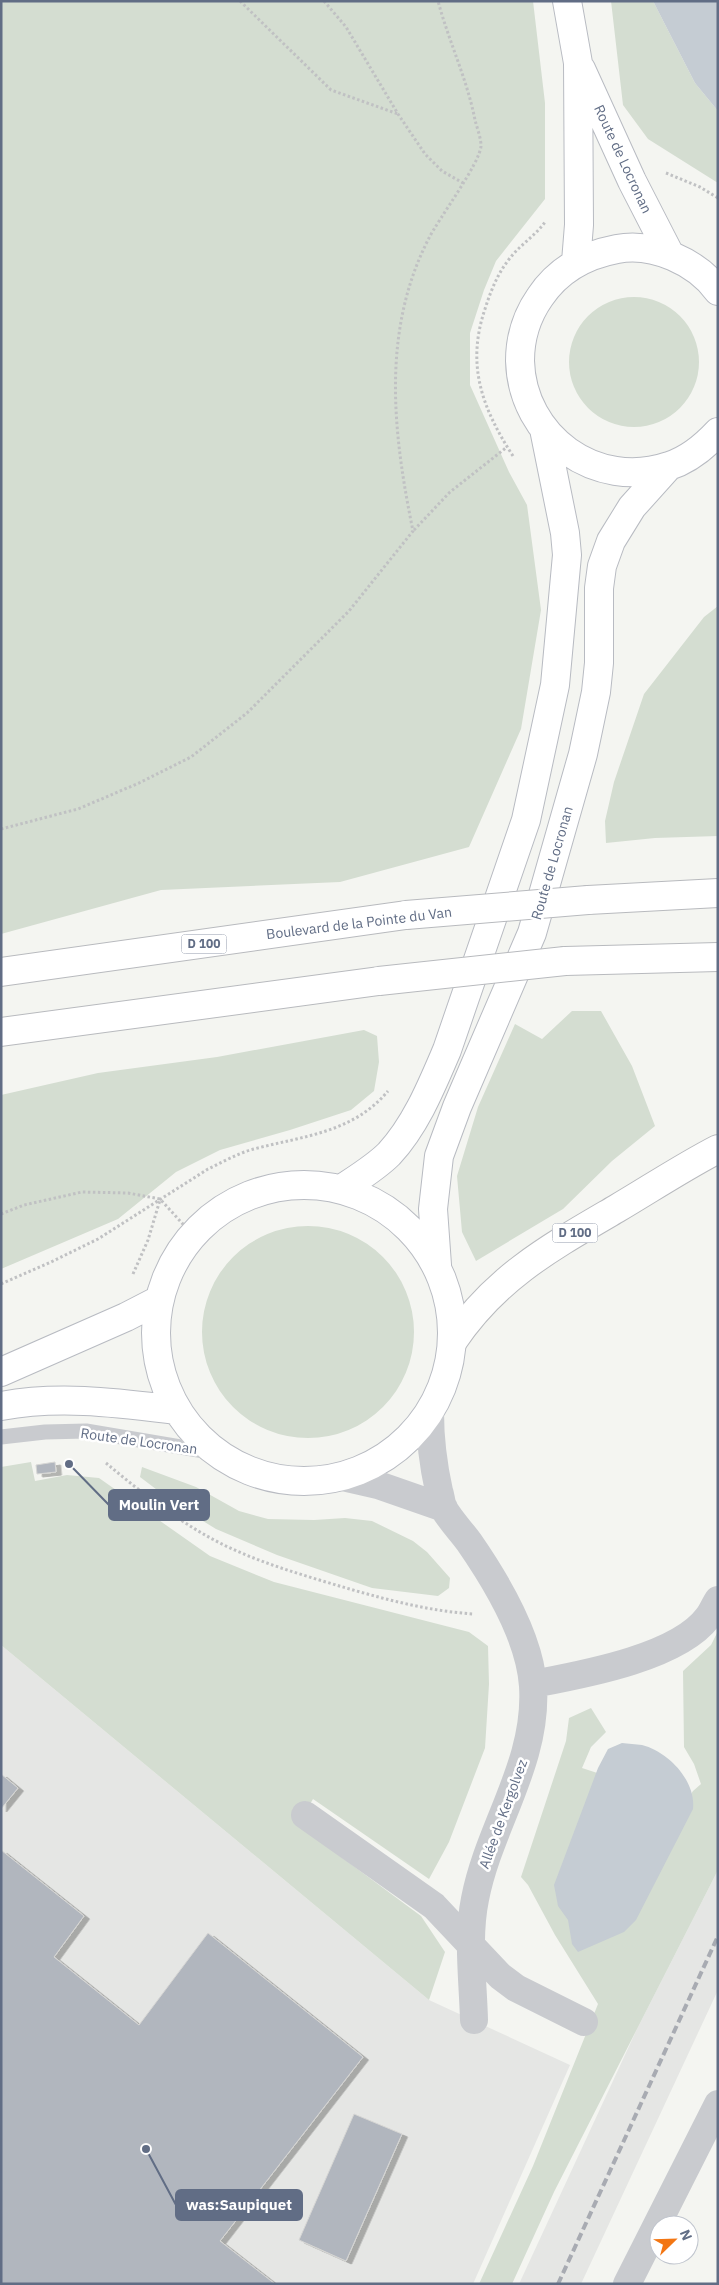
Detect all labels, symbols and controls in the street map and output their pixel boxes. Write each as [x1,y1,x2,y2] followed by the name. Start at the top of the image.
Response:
[590,102,656,216] street label: Route de Locronan
[527,804,577,922] street label: Route de Locronan
[265,903,453,943] street label: Boulevard de la Pointe du Van
[182,934,226,954] road number: D 100
[552,1224,598,1242] road number: D 100
[80,1424,198,1458] street label: Route de Locronan
[109,1490,209,1520] callout: Moulin Vert
[119,1495,200,1514] text: Moulin Vert
[475,1756,531,1871] street label: Allée de Kergolvez
[176,2190,302,2220] callout: was:Saupiquet
[186,2195,292,2214] text: was:Saupiquet
[649,2215,699,2265] north arrow
[676,2227,696,2243] text: N

